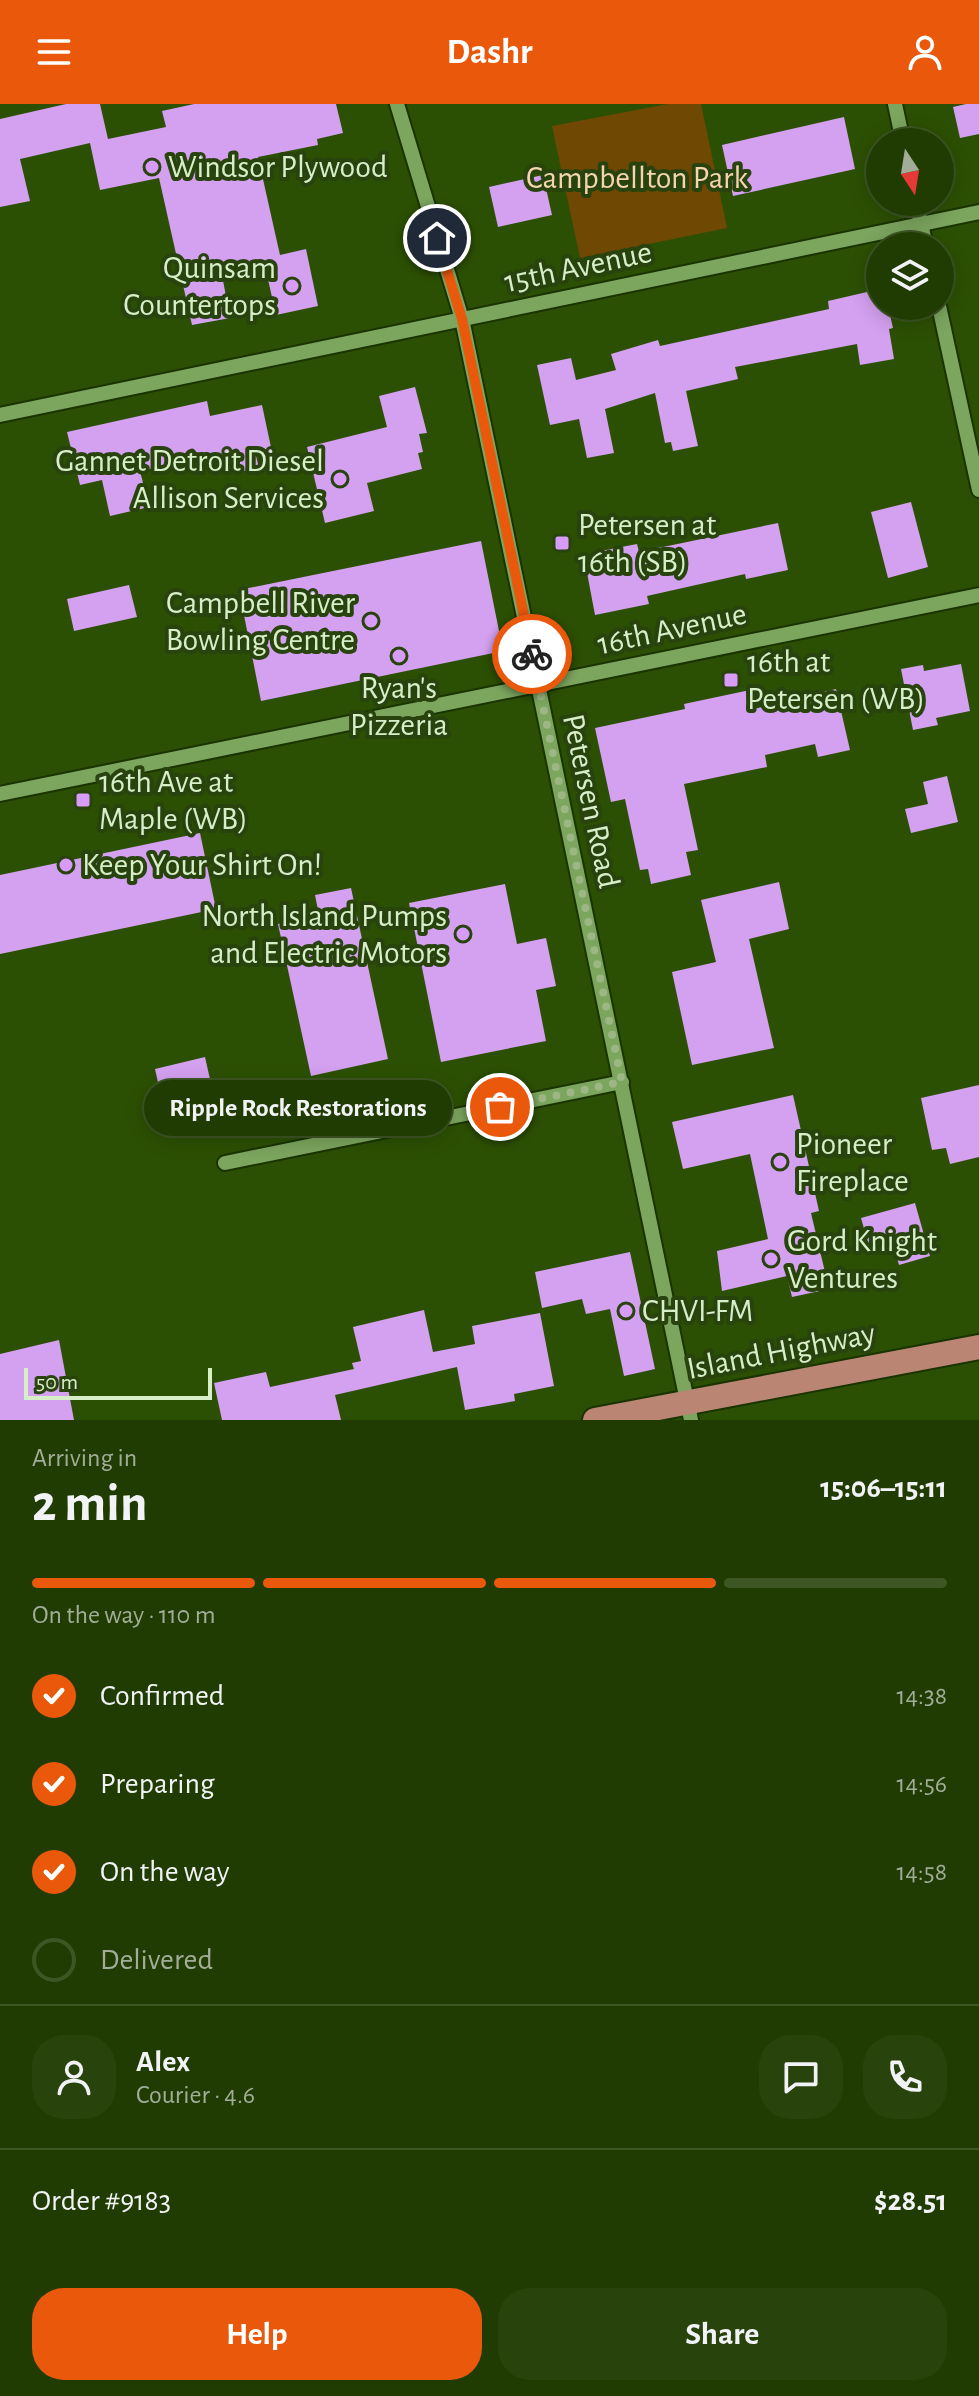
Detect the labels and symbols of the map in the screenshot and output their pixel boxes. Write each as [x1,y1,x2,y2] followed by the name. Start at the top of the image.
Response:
[866,128,954,216] north arrow
[168,151,388,183] place label: Windsor Plywood
[143,158,161,176] marker: Windsor Plywood
[526,162,748,194] park label: Campbellton Park
[403,204,471,272] pin
[501,236,655,298] street label: 15th Avenue
[123,252,276,321] place label: Quinsam Countertops
[283,277,301,295] marker: Quinsam Countertops
[55,445,324,514] place label: Gannet Detroit Diesel Allison Services
[331,470,349,488] marker: Gannet Detroit Diesel Allison Services
[578,509,716,578] place label: Petersen at 16th (SB)
[553,534,571,552] marker: Petersen at 16th (SB)
[166,587,356,656] place label: Campbell River Bowling Centre
[595,598,749,660] street label: 16th Avenue
[362,612,380,630] marker: Campbell River Bowling Centre
[492,614,572,694] courier
[747,646,925,715] place label: 16th at Petersen (WB)
[390,647,408,665] marker: Ryan's Pizzeria
[722,671,740,689] marker: 16th at Petersen (WB)
[350,672,448,741] place label: Ryan's Pizzeria
[557,711,625,891] street label: Petersen Road
[99,766,248,835] place label: 16th Ave at Maple (WB)
[74,791,92,809] marker: 16th Ave at Maple (WB)
[82,849,322,881] place label: Keep Your Shirt On!
[57,856,75,874] marker: Keep Your Shirt On!
[201,900,447,969] place label: North Island Pumps and Electric Motors
[454,925,472,943] marker: North Island Pumps and Electric Motors
[466,1073,534,1141] pin
[144,1079,452,1135] callout: Ripple Rock Restorations
[796,1128,909,1197] place label: Pioneer Fireplace
[771,1153,789,1171] marker: Pioneer Fireplace
[787,1225,937,1294] place label: Gord Knight Ventures
[762,1250,780,1268] marker: Gord Knight Ventures
[642,1295,753,1327] place label: CHVI-FM
[617,1302,635,1320] marker: CHVI-FM
[684,1317,878,1385] street label: Island Highway
[24,1364,212,1400] scale bar

